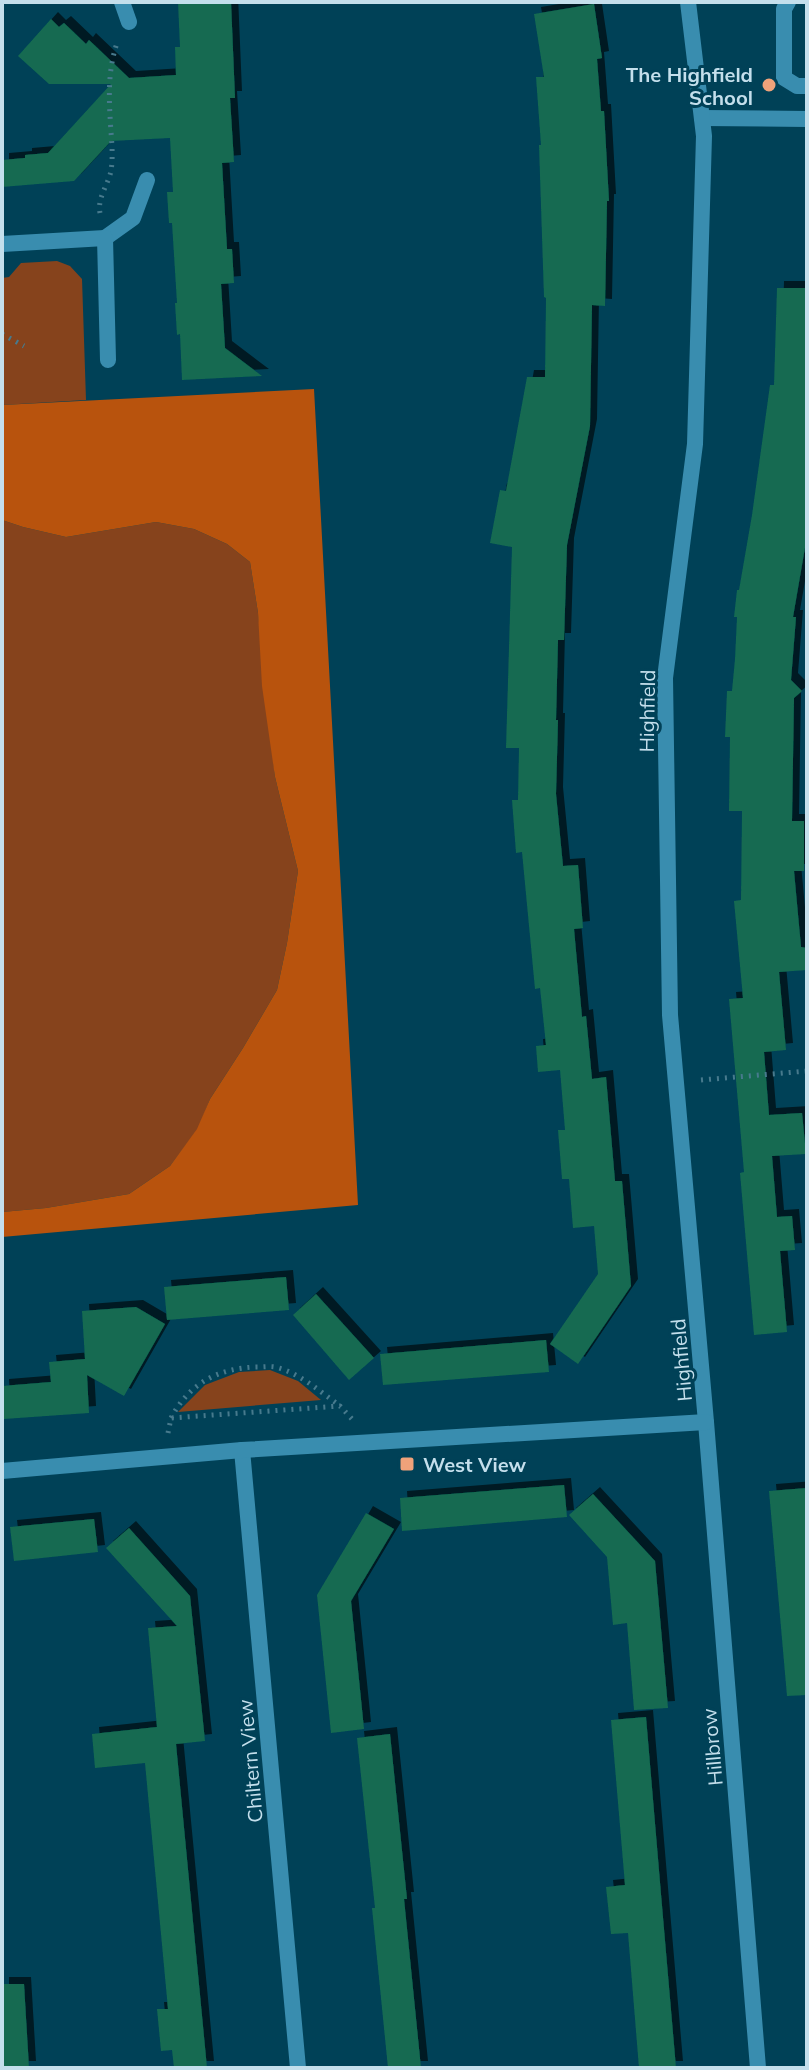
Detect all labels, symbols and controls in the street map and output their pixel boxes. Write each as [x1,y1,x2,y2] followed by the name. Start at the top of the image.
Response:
[626,62,753,110] place label: The Highfield School
[760,76,778,94] marker: The Highfield School
[634,669,660,753] street label: Highfield
[665,1318,697,1402] street label: Highfield
[423,1452,527,1477] place label: West View
[398,1455,416,1473] marker: West View
[232,1698,268,1824] street label: Chiltern View
[696,1707,728,1787] street label: Hillbrow

